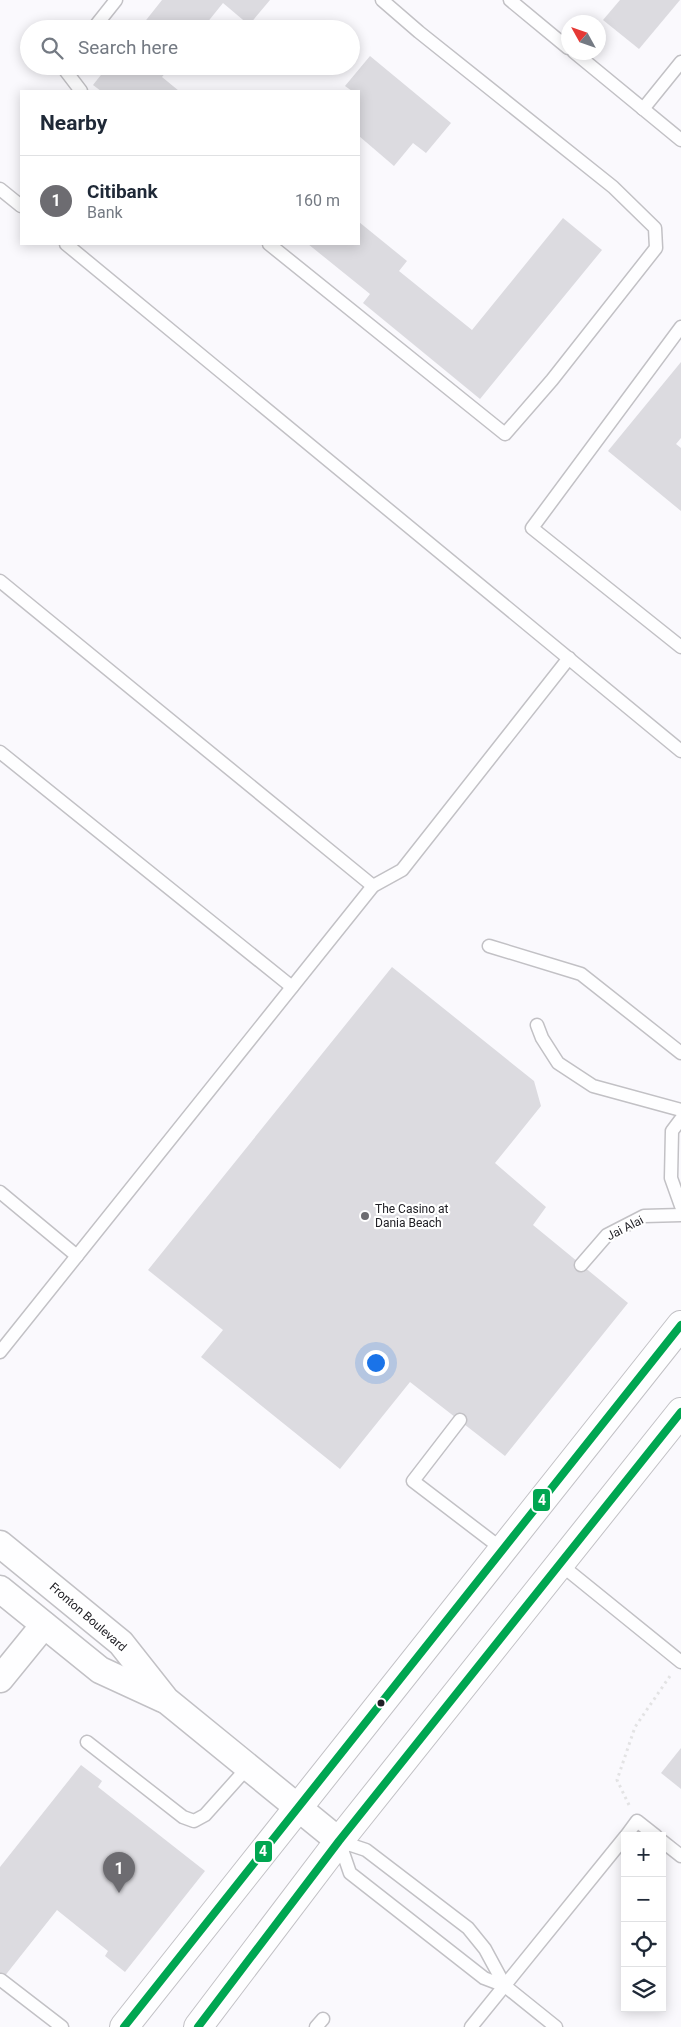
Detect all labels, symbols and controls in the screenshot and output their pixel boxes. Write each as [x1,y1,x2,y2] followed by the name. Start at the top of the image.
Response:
[561,15,606,60] north arrow
[20,20,360,75] search box
[38,34,66,62] icon: search
[78,36,178,59] text: Search here
[40,111,107,135] text: Nearby
[87,180,158,203] text: Citibank
[51,191,61,210] text: 1
[295,191,340,210] text: 160 m
[87,203,123,222] text: Bank
[375,1202,449,1230] place label: The Casino at Dania Beach
[359,1210,371,1222] marker: The Casino at Dania Beach
[604,1213,646,1243] street label: Jai Alai
[363,1350,389,1376] your location
[532,1488,551,1512] line badge: 4
[538,1492,546,1508] text: 4
[47,1580,129,1654] street label: Fronton Boulevard
[376,1698,386,1708] unlabelled marker
[621,1832,666,2012] map controls
[621,1832,666,1877] button: +
[254,1840,273,1863] line badge: 4
[259,1843,267,1859] text: 4
[103,1852,135,1893] pin: 1
[621,1877,666,1922] button: −
[621,1922,666,1967] button: locate
[621,1967,666,2012] button: layers

